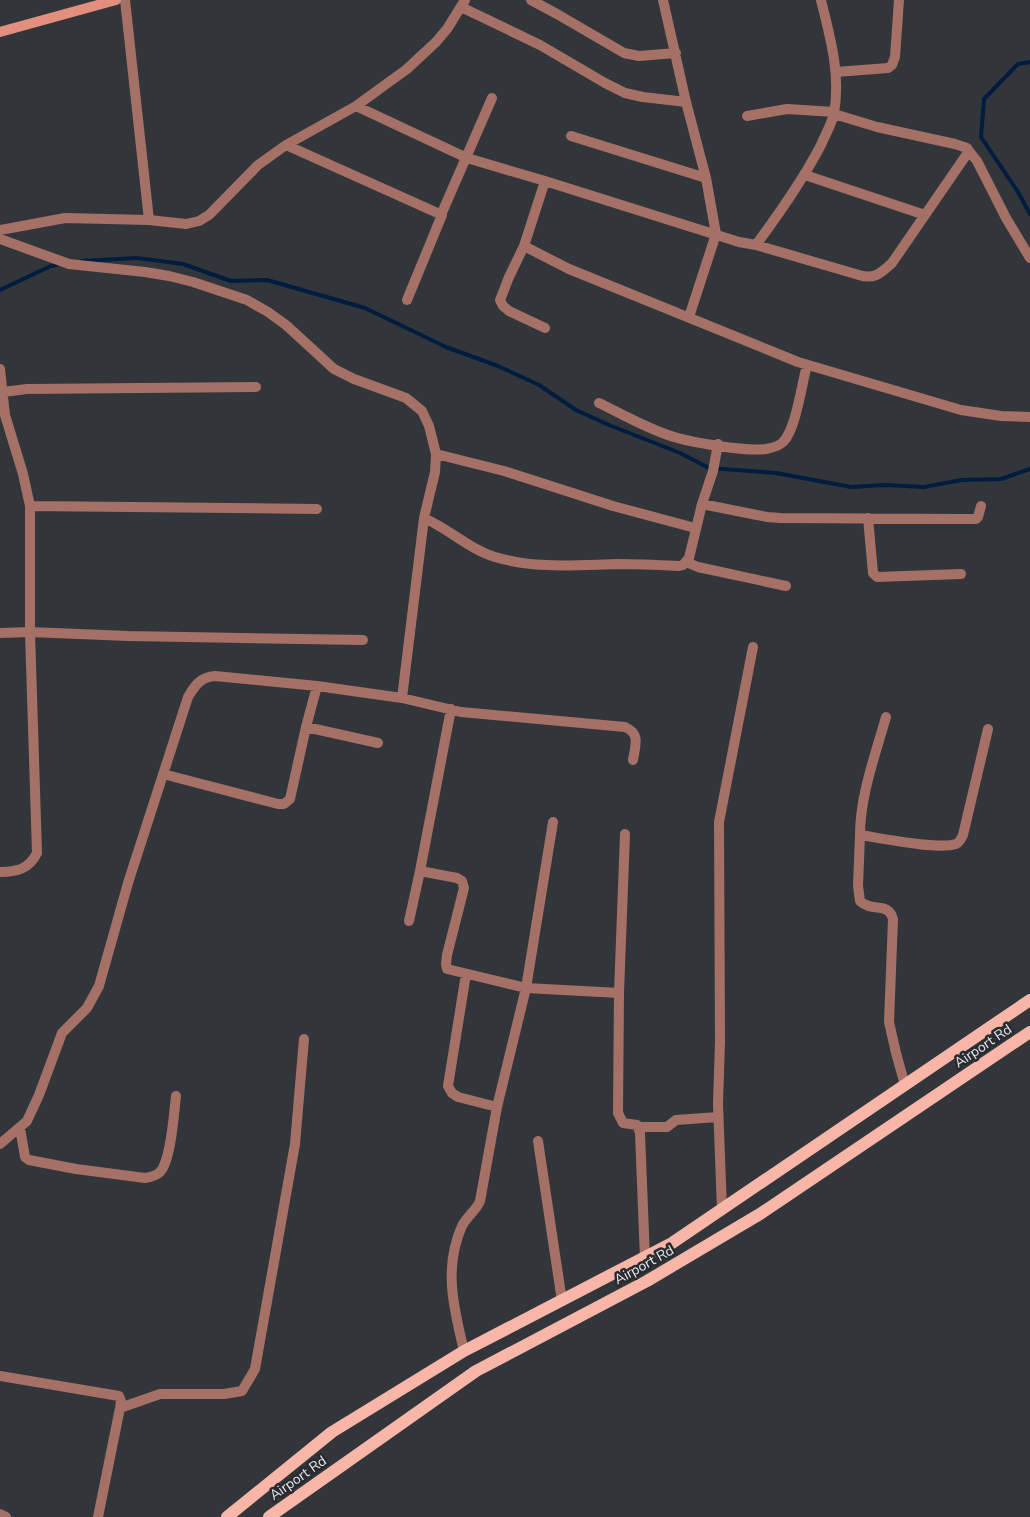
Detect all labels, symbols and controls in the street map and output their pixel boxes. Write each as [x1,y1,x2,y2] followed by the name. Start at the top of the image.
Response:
[950,1020,1016,1072] street label: Airport Rd
[611,1241,677,1289] street label: Airport Rd
[266,1451,330,1505] street label: Airport Rd

